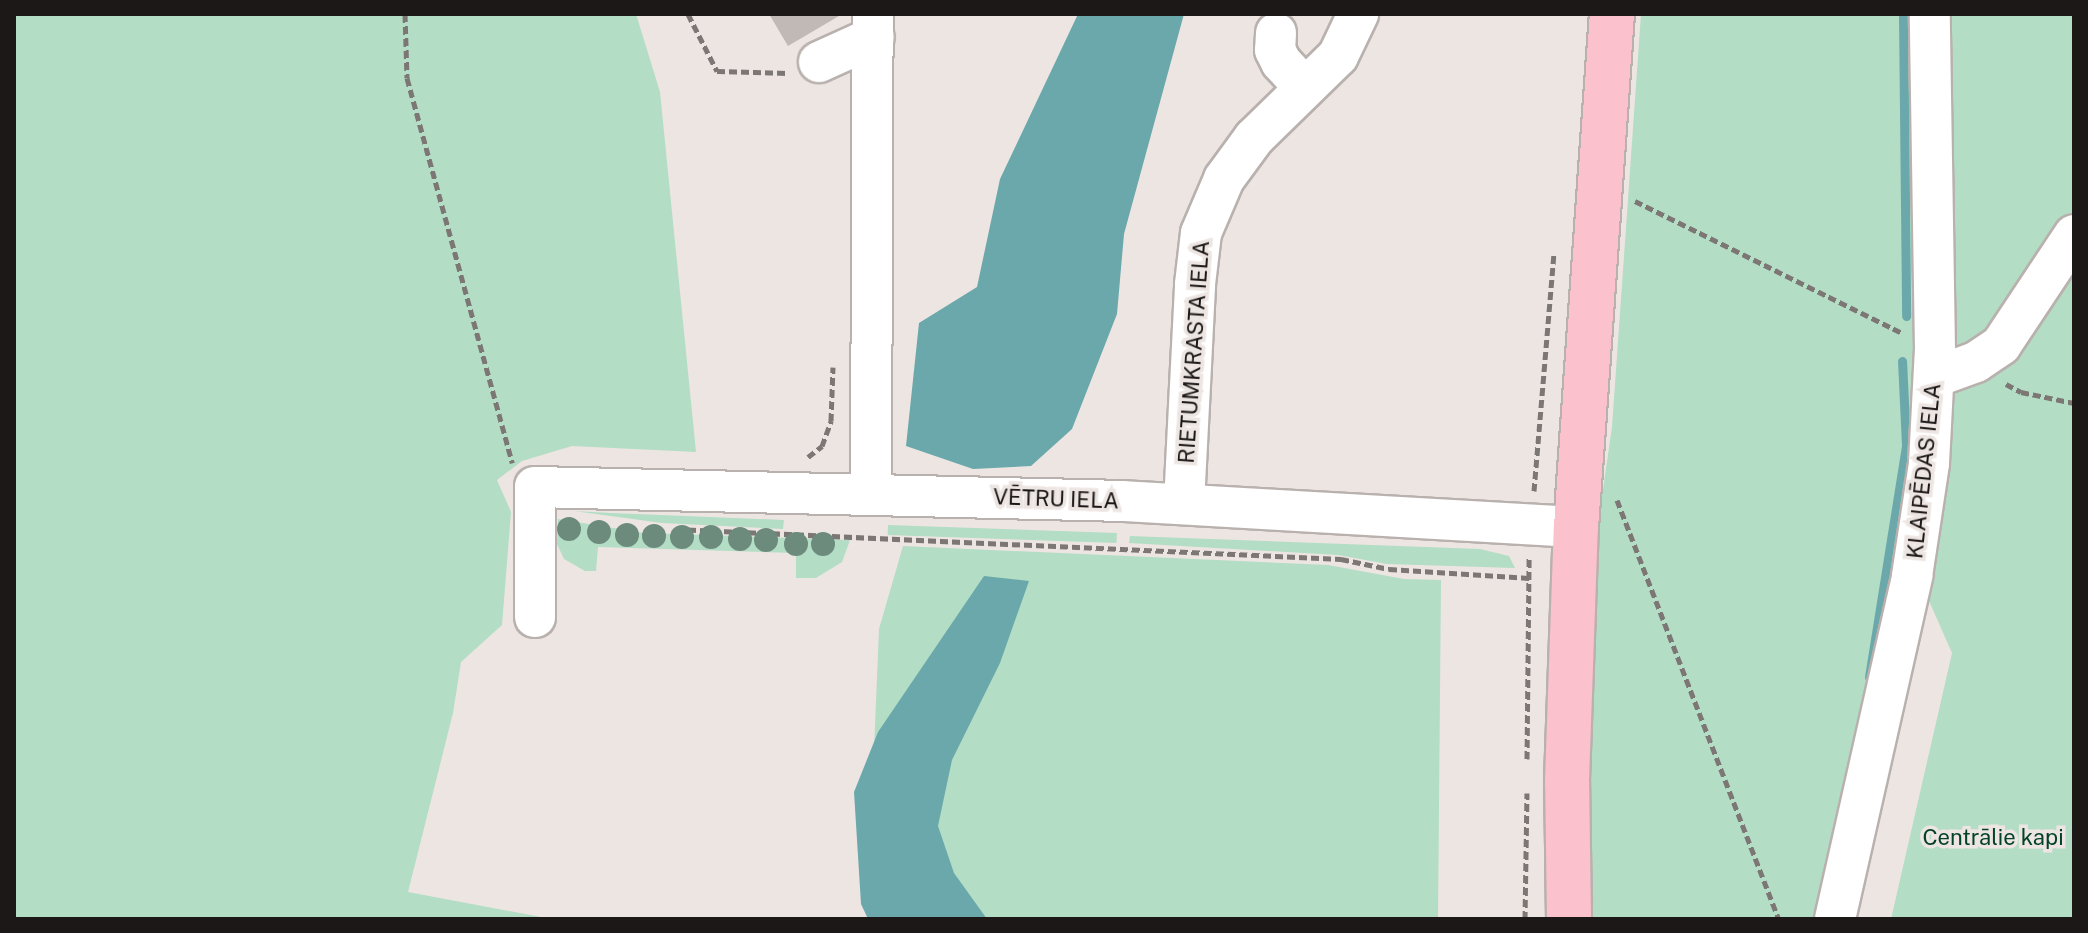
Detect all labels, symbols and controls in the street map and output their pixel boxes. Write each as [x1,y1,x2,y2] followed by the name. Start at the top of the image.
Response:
[1173,240,1215,464] street label: RIETUMKRASTA IELA
[1902,382,1946,560] street label: KLAIPĒDAS IELA
[993,484,1119,514] street label: VĒTRU IELA
[1922,825,2064,851] park label: Centrālie kapi

